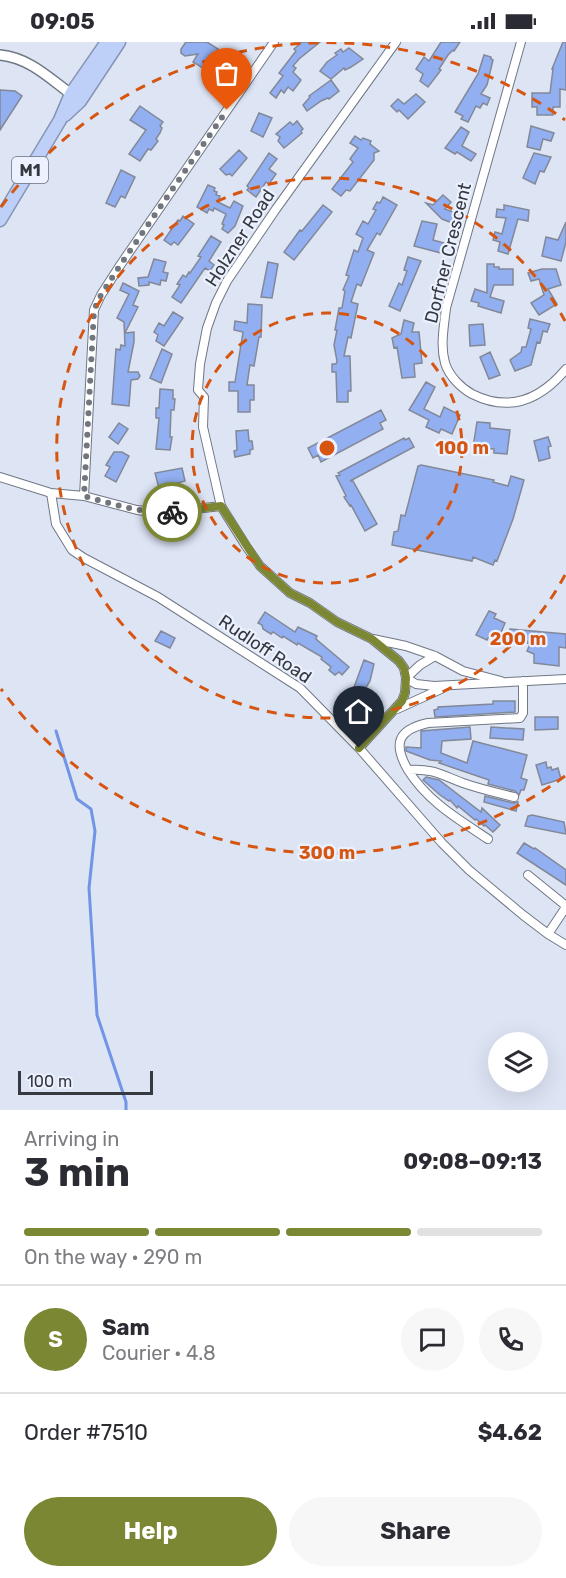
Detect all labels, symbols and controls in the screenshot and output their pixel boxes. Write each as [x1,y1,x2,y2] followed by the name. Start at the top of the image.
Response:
[30,8,95,35] text: 09:05
[201,48,252,110] pin
[210,57,243,90] icon: bag
[12,157,48,183] road number: M1
[420,180,476,326] street label: Dorfner Crescent
[200,185,280,291] street label: Holzner Road
[435,437,489,459] text: 100 m
[317,438,337,458] centre of rings
[142,482,202,542] courier
[156,496,189,529] icon: bike
[214,610,316,688] street label: Rudloff Road
[490,628,546,650] text: 200 m
[333,686,384,748] pin
[342,695,375,728] icon: home
[299,842,355,864] text: 300 m
[488,1032,548,1092] map controls
[488,1032,548,1092] button: layers
[18,1068,153,1096] scale bar
[27,1072,72,1091] text: 100 m
[24,1127,119,1151] text: Arriving in
[403,1148,542,1175] text: 09:08–09:13
[24,1150,130,1196] text: 3 min
[24,1245,202,1269] text: On the way · 290 m
[401,1308,464,1371] button: chat
[479,1308,542,1371] button: phone
[102,1314,150,1341] text: Sam
[48,1326,63,1353] text: S
[102,1341,216,1365] text: Courier · 4.8
[24,1419,148,1446] text: Order #7510
[478,1419,542,1446] text: $4.62
[24,1497,277,1566] button: Help
[289,1497,542,1566] button: Share

